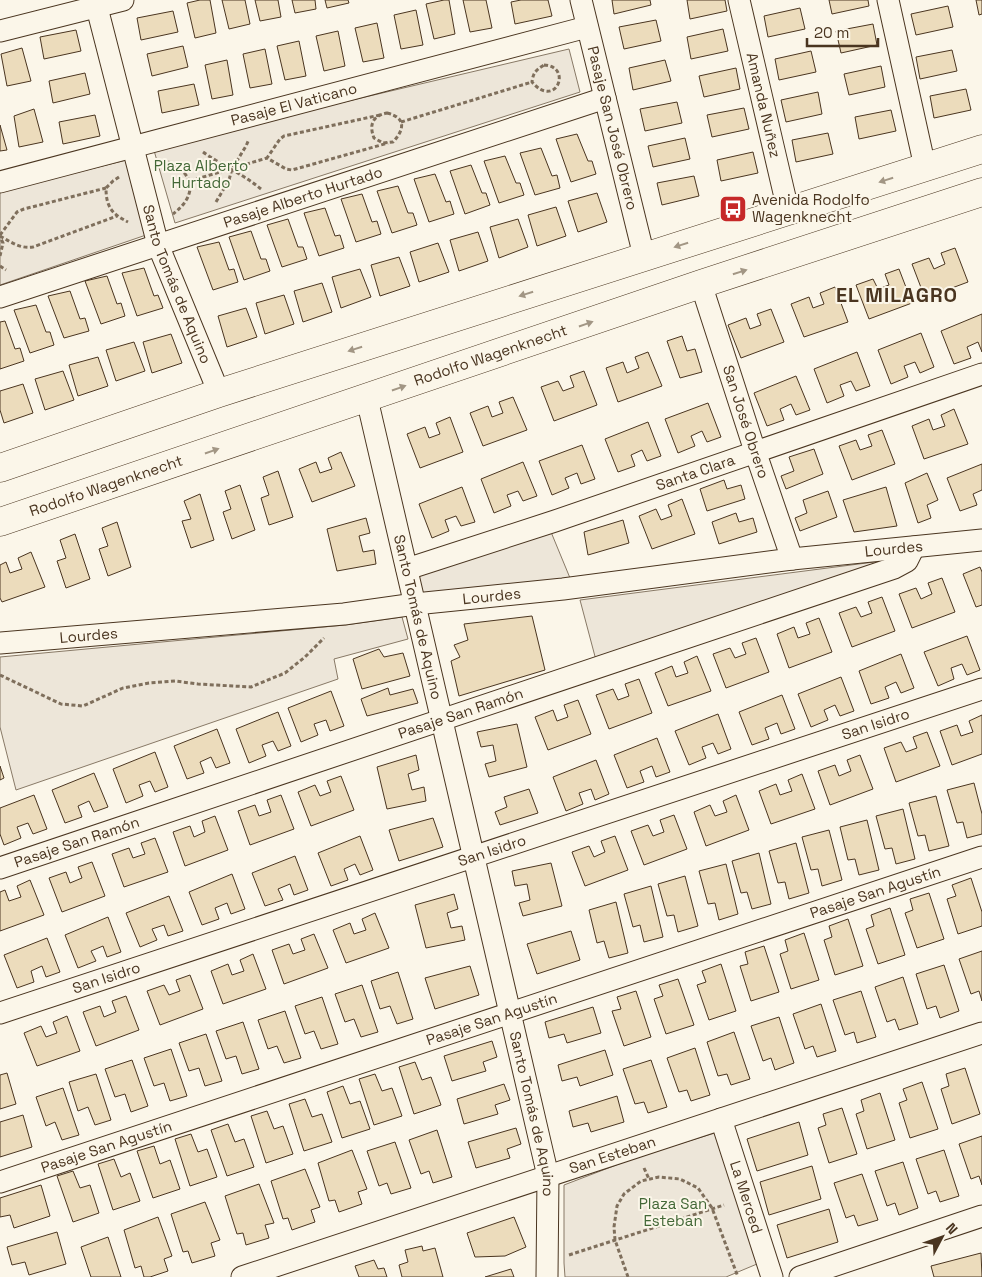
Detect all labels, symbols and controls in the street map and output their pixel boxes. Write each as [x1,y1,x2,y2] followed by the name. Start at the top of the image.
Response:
[807,15,878,47] scale bar
[814,23,849,42] text: 20 m
[584,44,642,212] street label: Pasaje San José Obrero
[743,51,785,159] street label: Amanda Nuñez
[229,78,359,130] street label: Pasaje El Vaticano
[154,156,248,192] park label: Plaza Alberto Hurtado
[221,162,385,232] street label: Pasaje Alberto Hurtado
[878,176,893,184] one-way arrow
[752,190,870,226] place label: Avenida Rodolfo Wagenknecht
[718,194,748,224] bus stop icon: Avenida Rodolfo Wagenknecht
[139,202,216,366] street label: Santo Tomás de Aquino
[673,241,688,249] one-way arrow
[733,267,748,275] one-way arrow
[836,282,958,308] district label: EL MILAGRO
[518,291,533,299] one-way arrow
[411,320,570,390] street label: Rodolfo Wagenknecht
[579,320,594,328] one-way arrow
[347,346,362,354] one-way arrow
[719,363,774,481] street label: San José Obrero
[392,383,407,391] one-way arrow
[205,446,220,454] one-way arrow
[653,450,737,495] street label: Santa Clara
[27,451,185,520] street label: Rodolfo Wagenknecht
[390,533,447,701] street label: Santo Tomás de Aquino
[864,536,924,561] street label: Lourdes
[462,583,522,608] street label: Lourdes
[59,623,119,647] street label: Lourdes
[396,683,526,743] street label: Pasaje San Ramón
[839,704,912,744] street label: San Isidro
[12,812,142,872] street label: Pasaje San Ramón
[455,830,528,870] street label: San Isidro
[807,861,943,922] street label: Pasaje San Agustín
[70,957,143,998] street label: San Isidro
[424,988,560,1049] street label: Pasaje San Agustín
[506,1029,558,1197] street label: Santo Tomás de Aquino
[38,1116,174,1177] street label: Pasaje San Agustín
[566,1131,658,1178] street label: San Esteban
[726,1158,767,1236] street label: La Merced
[639,1194,707,1230] park label: Plaza San Esteban
[917,1212,967,1262] north arrow
[942,1219,962,1238] text: N

